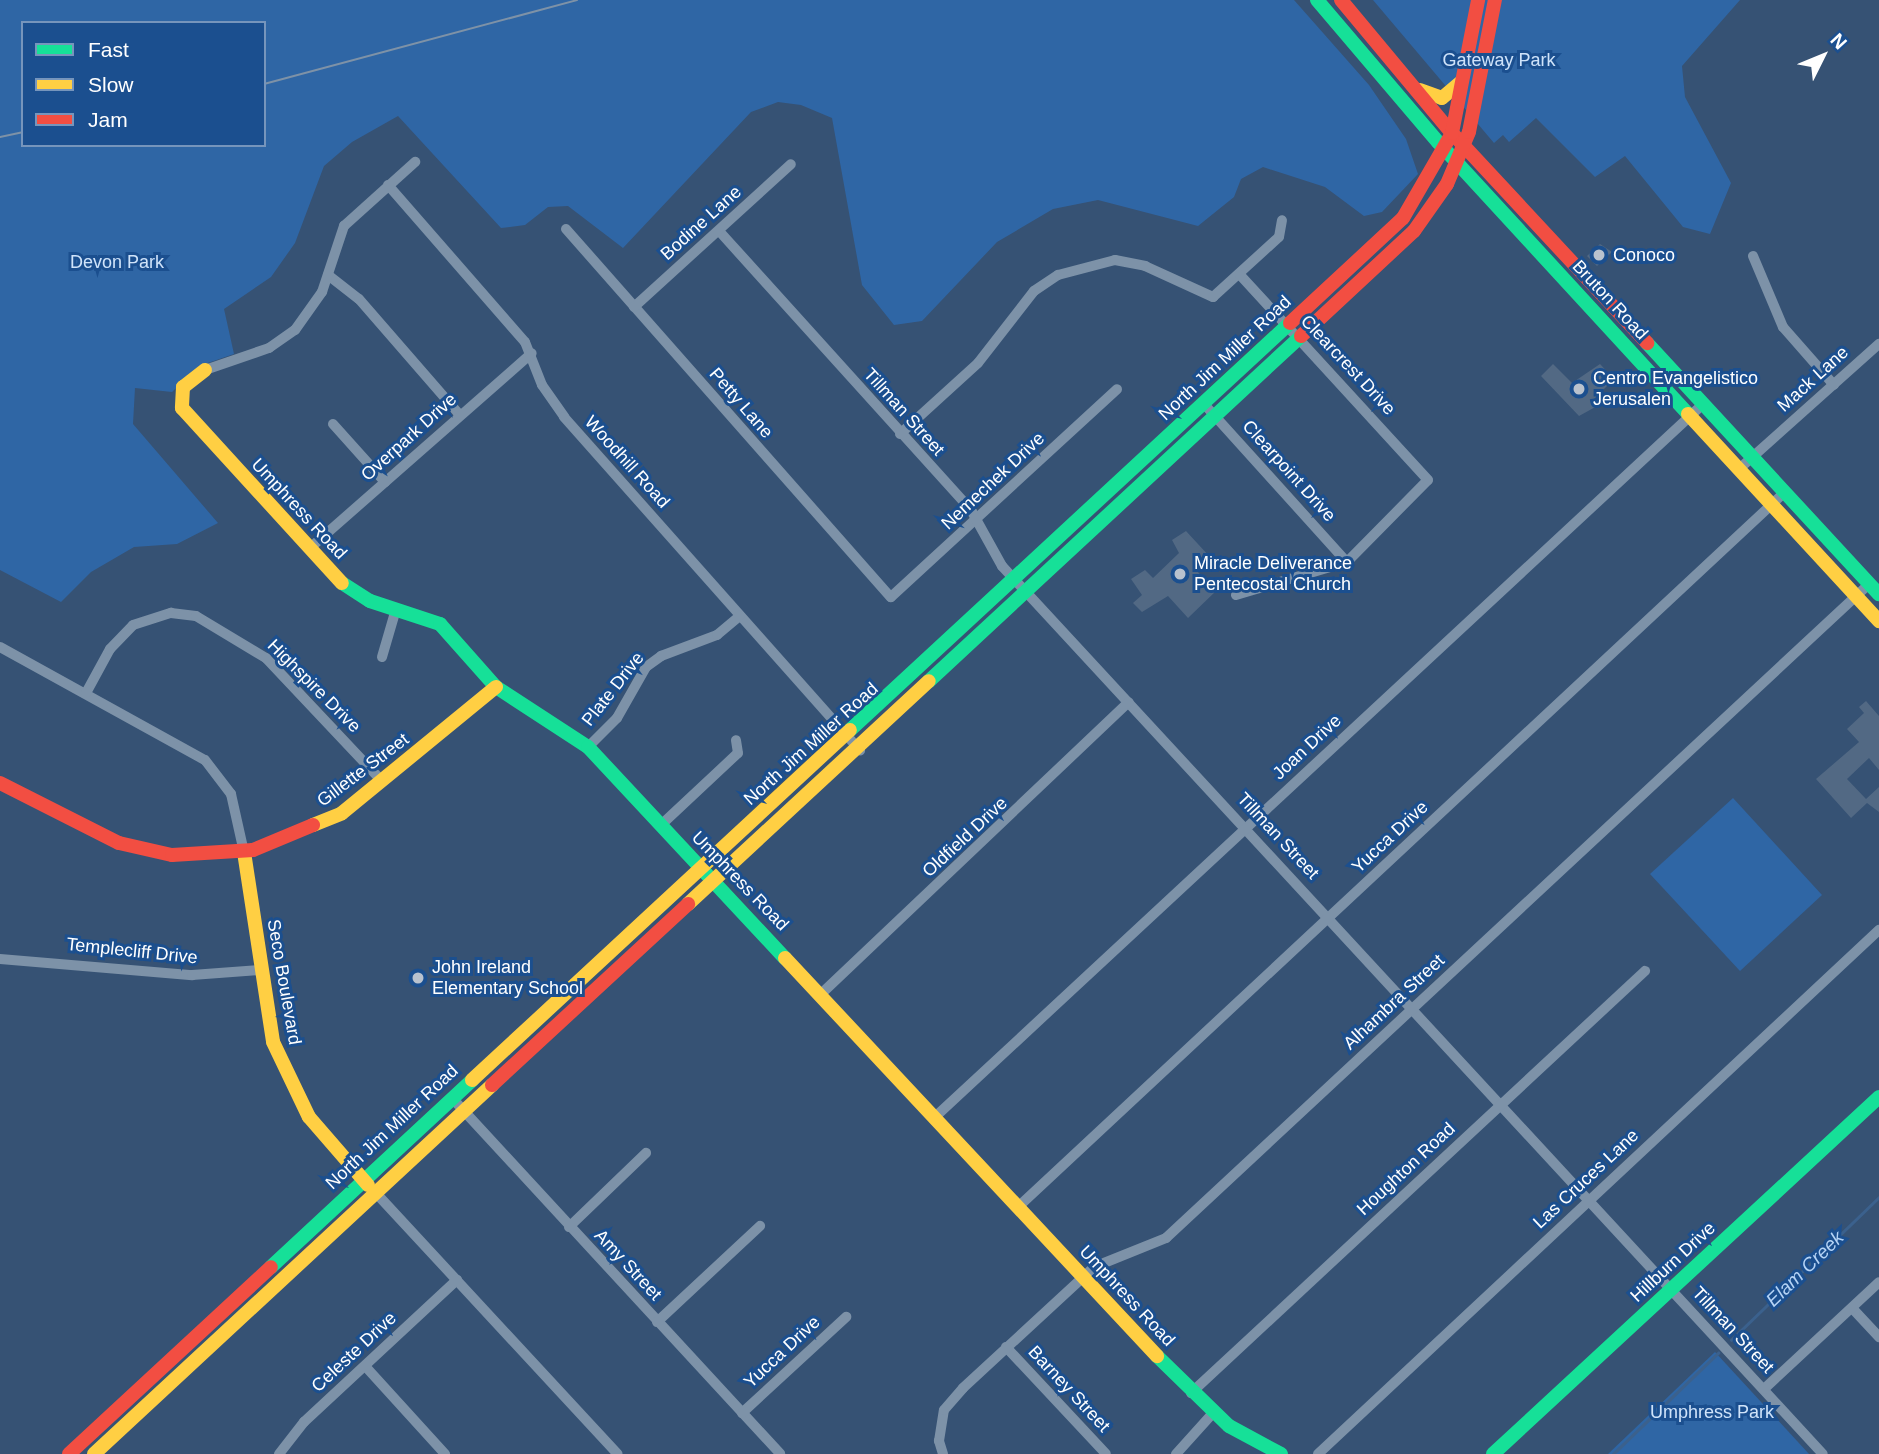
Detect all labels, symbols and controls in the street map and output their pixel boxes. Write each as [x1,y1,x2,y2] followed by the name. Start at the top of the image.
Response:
[21,21,266,147] legend
[1788,21,1858,91] north arrow
[1826,29,1851,54] text: N
[88,38,129,61] text: Fast
[1442,49,1556,71] park label: Gateway Park
[88,73,134,96] text: Slow
[88,108,128,131] text: Jam
[656,181,746,265] street label: Bodine Lane
[1613,244,1675,266] place label: Conoco
[1591,247,1607,263] marker: Conoco
[70,251,164,273] park label: Devon Park
[1568,256,1652,344] street label: Bruton Road
[1154,291,1296,425] street label: North Jim Miller Road
[1296,310,1400,420] street label: Clearcrest Drive
[1773,342,1853,416] street label: Mack Lane
[705,363,777,443] street label: Petty Lane
[859,364,949,460] street label: Tillman Street
[1593,368,1758,410] place label: Centro Evangelistico Jerusalen
[1571,381,1587,397] marker: Centro Evangelistico Jerusalen
[357,388,461,486] street label: Overpark Drive
[580,411,674,513] street label: Woodhill Road
[1238,416,1340,526] street label: Clearpoint Drive
[937,428,1049,534] street label: Nemechek Drive
[247,454,351,564] street label: Umphress Road
[1194,553,1352,596] place label: Miracle Deliverance Pentecostal Church
[1172,566,1188,582] marker: Miracle Deliverance Pentecostal Church
[263,635,365,737] street label: Highspire Drive
[577,648,649,730] street label: Plate Drive
[739,678,883,810] street label: North Jim Miller Road
[1268,710,1346,784] street label: Joan Drive
[313,729,413,811] street label: Gillette Street
[1232,788,1324,884] street label: Tillman Street
[918,792,1012,882] street label: Oldfield Drive
[1348,796,1432,878] street label: Yucca Drive
[687,827,793,935] street label: Umphress Road
[262,918,306,1046] street label: Seco Boulevard
[65,933,199,969] street label: Templecliff Drive
[1339,950,1449,1054] street label: Alhambra Street
[432,957,583,1000] place label: John Ireland Elementary School
[410,970,426,986] marker: John Ireland Elementary School
[321,1060,463,1194] street label: North Jim Miller Road
[1353,1118,1459,1220] street label: Houghton Road
[1529,1125,1643,1233] street label: Las Cruces Lane
[1626,1217,1720,1307] street label: Hillburn Drive
[590,1225,666,1305] street label: Amy Street
[1761,1226,1849,1312] water label: Elam Creek
[1075,1241,1179,1351] street label: Umphress Road
[1687,1282,1779,1378] street label: Tillman Street
[307,1307,401,1397] street label: Celeste Drive
[740,1311,824,1393] street label: Yucca Drive
[1024,1341,1114,1437] street label: Barney Street
[1650,1401,1774,1423] park label: Umphress Park

